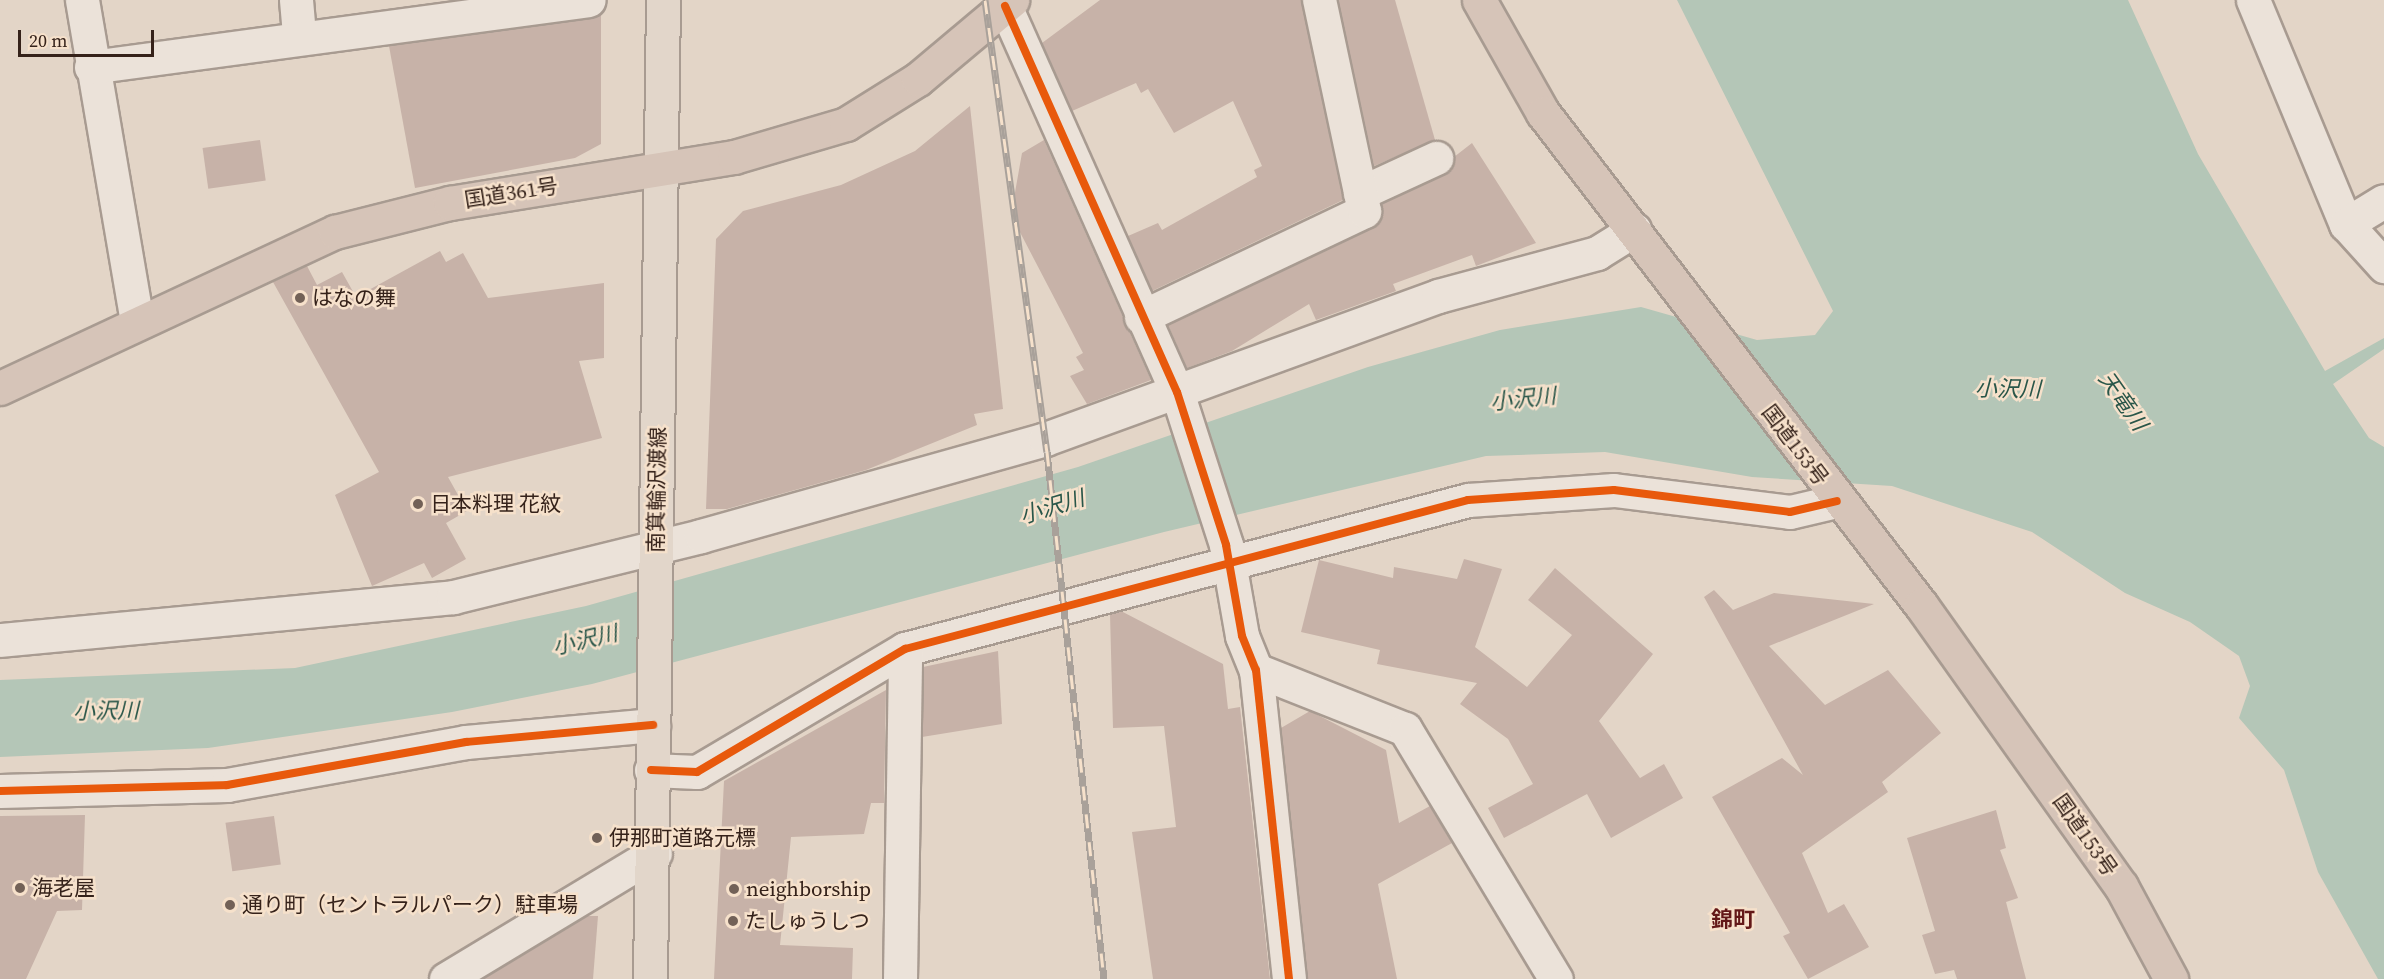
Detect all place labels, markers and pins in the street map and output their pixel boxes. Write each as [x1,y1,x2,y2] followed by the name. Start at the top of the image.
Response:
[312,285,396,311] place label: はなの舞
[293,291,307,305] marker: はなの舞
[430,491,561,517] place label: 日本料理 花紋
[411,497,425,511] marker: 日本料理 花紋
[609,825,756,851] place label: 伊那町道路元標
[590,831,604,845] marker: 伊那町道路元標
[32,875,95,901] place label: 海老屋
[746,876,871,902] place label: neighborship
[13,881,27,895] marker: 海老屋
[727,882,741,896] marker: neighborship
[242,892,578,918] place label: 通り町（セントラルパーク）駐車場
[223,898,237,912] marker: 通り町（セントラルパーク）駐車場
[745,908,871,934] place label: たしゅうしつ
[726,914,740,928] marker: たしゅうしつ

